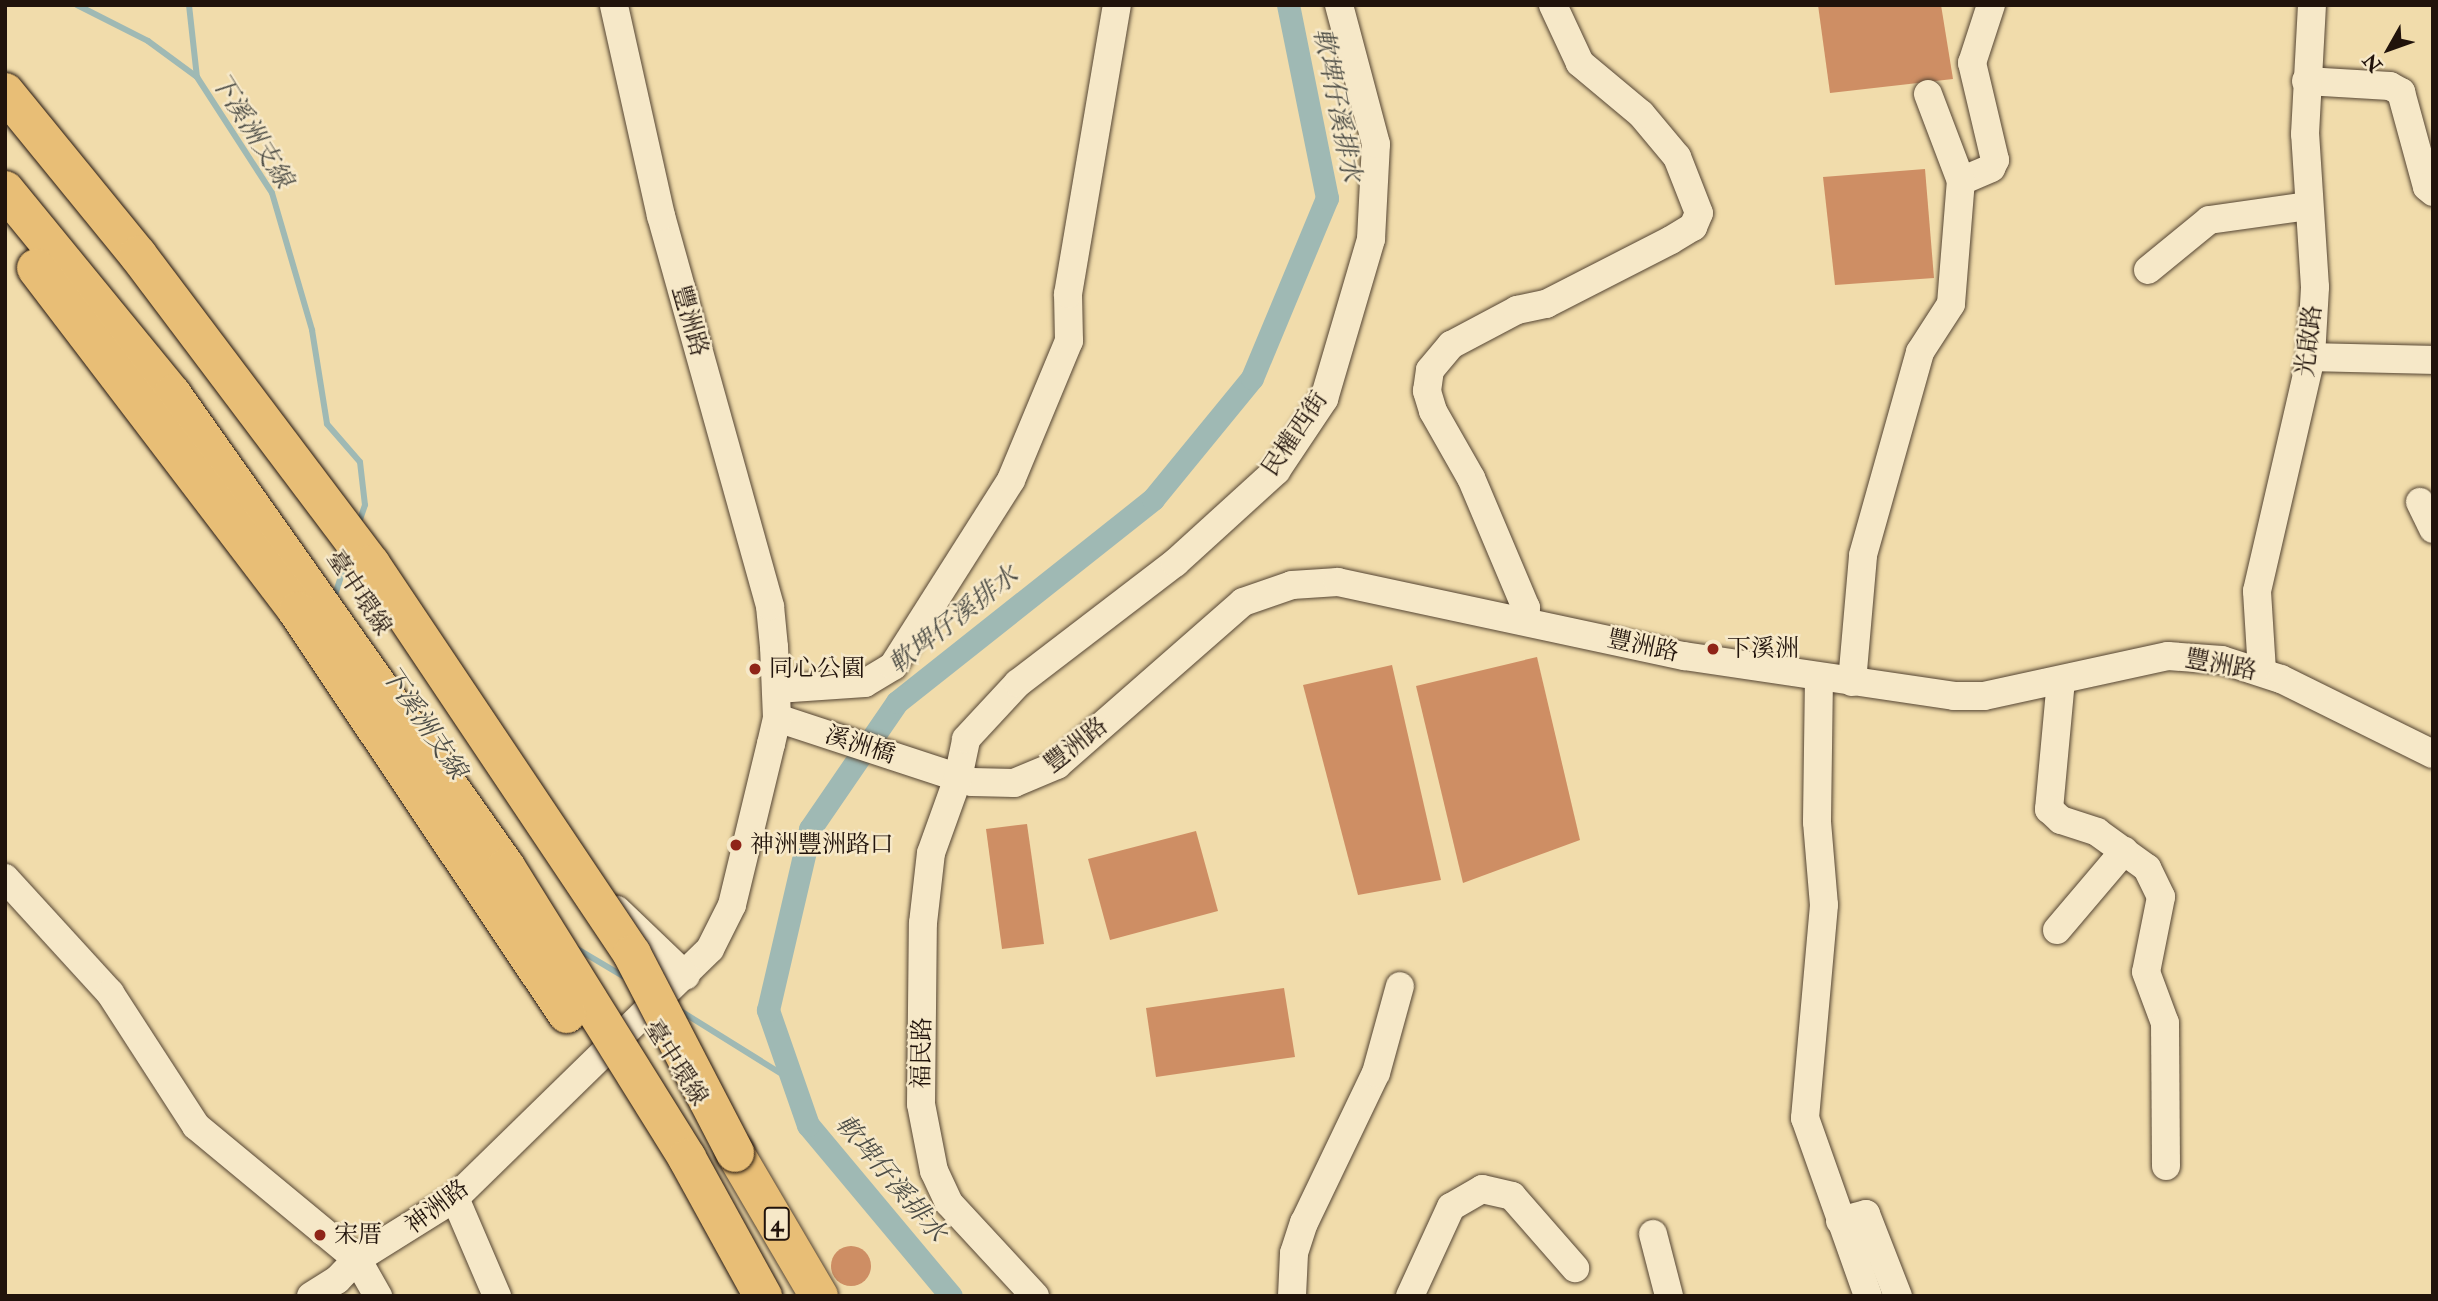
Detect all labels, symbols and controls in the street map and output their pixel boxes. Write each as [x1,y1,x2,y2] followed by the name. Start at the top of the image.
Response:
[2354,14,2424,84] north arrow
[1306,25,1366,185] water label: 軟埤仔溪排水
[2358,48,2388,77] text: N
[203,68,299,194] water label: 下溪洲支線
[666,282,714,360] street label: 豐洲路
[2290,304,2328,378] street label: 光啟路
[1256,386,1334,482] street label: 民權西街
[320,545,398,641] street label: 臺中環線
[883,561,1025,681] water label: 軟埤仔溪排水
[1605,624,1681,668] street label: 豐洲路
[1727,635,1799,663] place label: 下溪洲
[1705,641,1721,657] marker: 下溪洲
[2183,644,2259,686] street label: 豐洲路
[769,655,865,683] place label: 同心公園
[374,660,472,786] water label: 下溪洲支線
[747,661,763,677] marker: 同心公園
[1039,711,1113,779] street label: 豐洲路
[821,720,899,770] street label: 溪洲橋
[750,831,894,859] place label: 神洲豐洲路口
[728,837,744,853] marker: 神洲豐洲路口
[638,1015,714,1111] street label: 臺中環線
[907,1017,937,1089] street label: 福民路
[828,1109,952,1249] water label: 軟埤仔溪排水
[400,1174,474,1240] street label: 神洲路
[763,1204,791,1244] road number: 4
[334,1221,382,1249] place label: 宋厝
[312,1227,328,1243] marker: 宋厝

